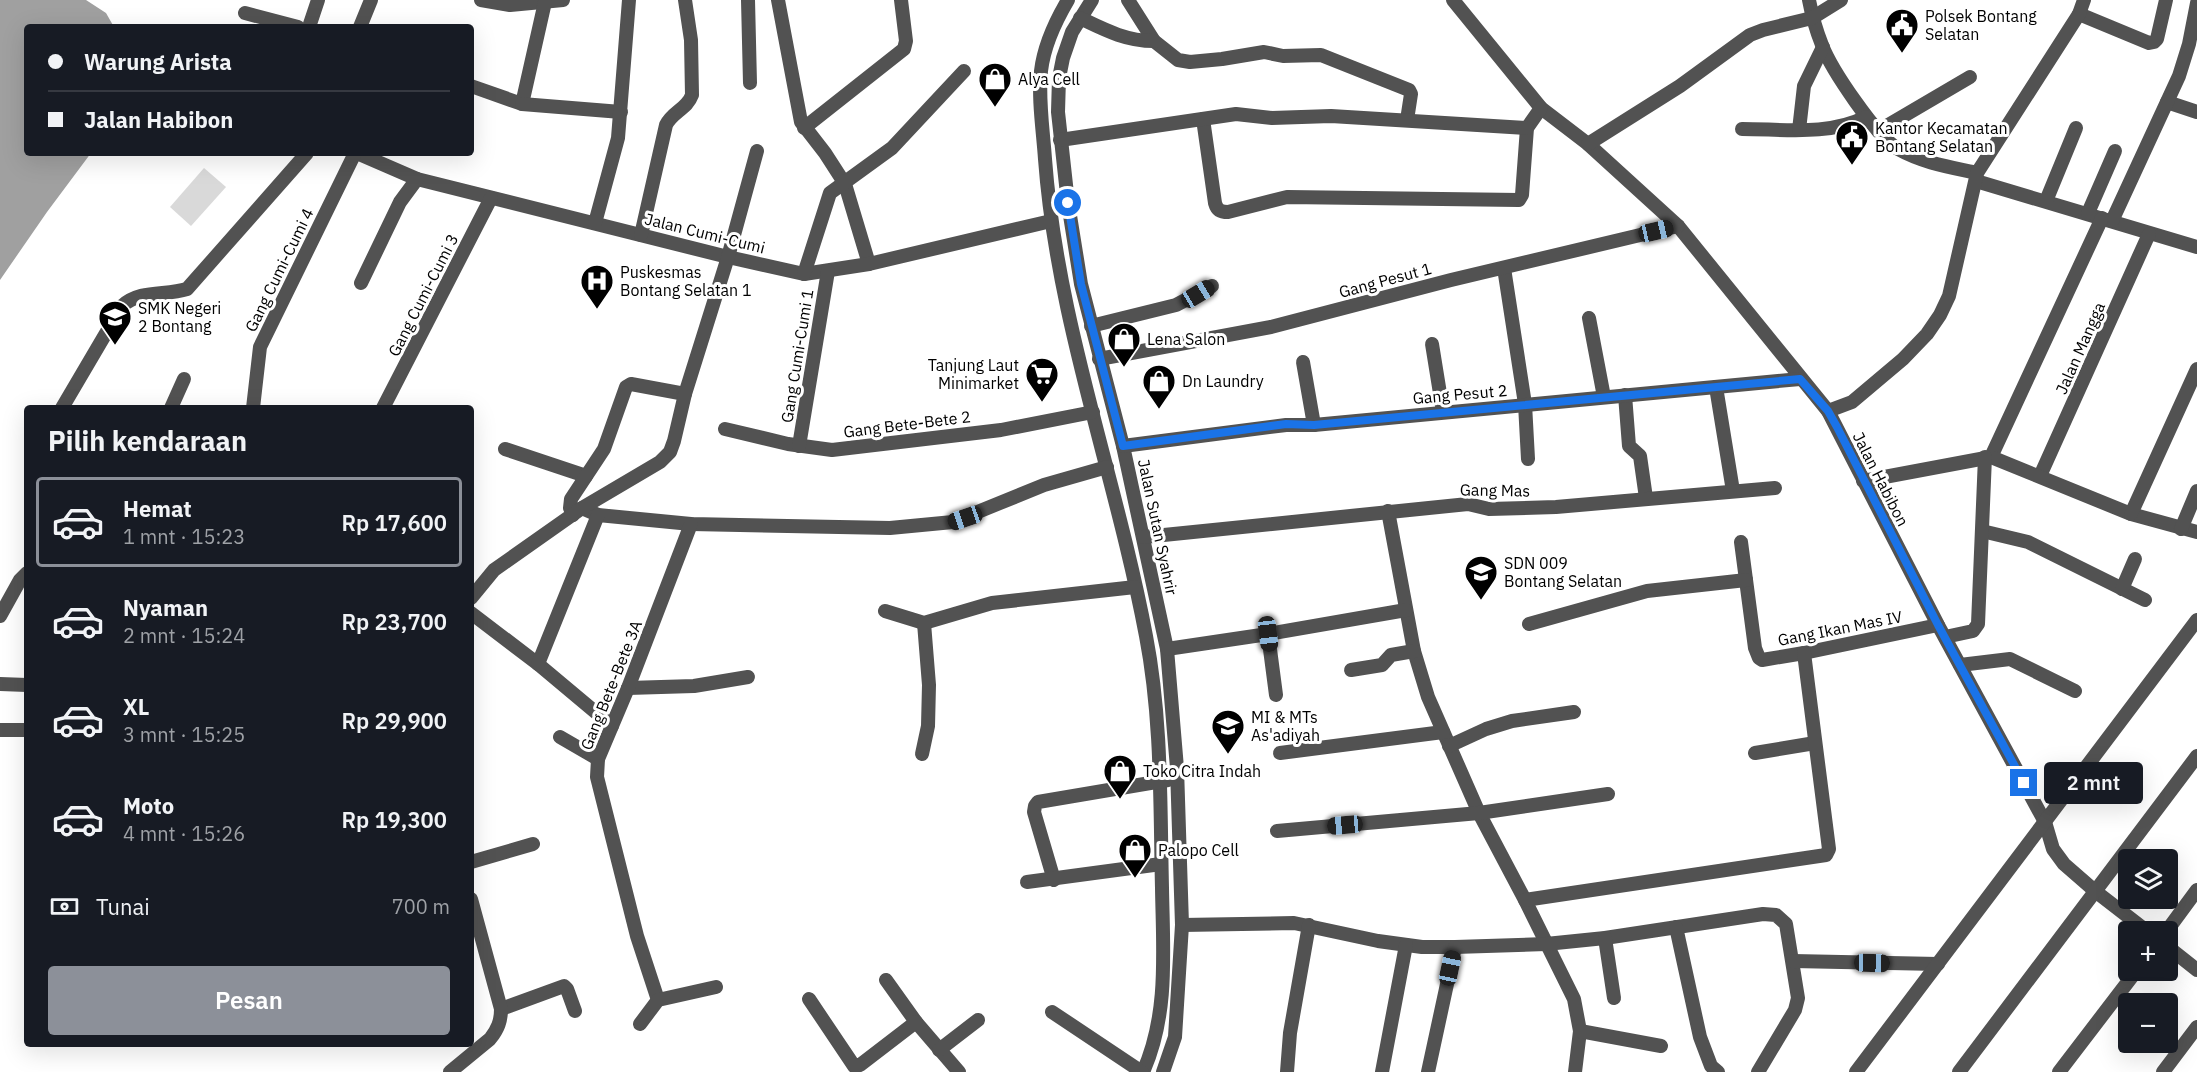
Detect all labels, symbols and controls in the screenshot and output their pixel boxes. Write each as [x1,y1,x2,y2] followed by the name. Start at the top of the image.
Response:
[1925,6,2037,44] place label: Polsek Bontang Selatan
[1884,7,1920,54] public building icon: Polsek Bontang Selatan
[84,47,232,76] text: Warung Arista
[977,61,1013,108] shop icon: Alya Cell
[1018,69,1080,89] place label: Alya Cell
[84,105,233,134] text: Jalan Habibon
[1875,118,2008,156] place label: Kantor Kecamatan Bontang Selatan
[1834,119,1870,166] public building icon: Kantor Kecamatan Bontang Selatan
[1054,189,1081,216] route start
[240,205,318,335] street label: Gang Cumi-Cumi 4
[643,208,767,258] street label: Jalan Cumi-Cumi
[1636,218,1676,244] car
[383,230,463,360] street label: Gang Cumi-Cumi 3
[1337,258,1433,302] street label: Gang Pesut 1
[620,262,752,300] place label: Puskesmas Bontang Selatan 1
[579,263,615,310] hospital icon: Puskesmas Bontang Selatan 1
[1178,277,1218,311] car
[777,288,817,424] street label: Gang Cumi-Cumi 1
[138,298,221,336] place label: SMK Negeri 2 Bontang
[97,299,133,346] school or university icon: SMK Negeri 2 Bontang
[2051,299,2109,397] street label: Jalan Mangga
[1106,321,1142,368] shop icon: Lena Salon
[1147,329,1225,349] place label: Lena Salon
[928,355,1019,393] place label: Tanjung Laut Minimarket
[1024,356,1060,403] supermarket icon: Tanjung Laut Minimarket
[1141,363,1177,410] shop icon: Dn Laundry
[1182,371,1264,391] place label: Dn Laundry
[1412,380,1508,408] street label: Gang Pesut 2
[842,406,972,442] street label: Gang Bete-Bete 2
[48,423,247,458] text: Pilih kendaraan
[1849,429,1913,529] street label: Jalan Habibon
[1134,457,1182,597] street label: Jalan Sutan Syahrir
[1460,479,1530,501] street label: Gang Mas
[123,494,192,523] text: Hemat
[51,495,105,549] icon: car
[945,504,985,532] car
[341,508,447,537] text: Rp 17,600
[123,523,245,550] text: 1 mnt · 15:23
[1504,553,1622,591] place label: SDN 009 Bontang Selatan
[1463,554,1499,601] school or university icon: SDN 009 Bontang Selatan
[123,593,208,622] text: Nyaman
[51,594,105,648] icon: car
[1776,606,1904,650] street label: Gang Ikan Mas IV
[341,607,447,636] text: Rp 23,700
[1257,615,1279,653] car
[576,617,646,753] street label: Gang Bete-Bete 3A
[123,622,245,649] text: 2 mnt · 15:24
[123,692,149,721] text: XL
[51,693,105,747] icon: car
[341,706,447,735] text: Rp 29,900
[1251,707,1320,745] place label: MI & MTs As'adiyah
[1210,708,1246,755] school or university icon: MI & MTs As'adiyah
[123,721,245,748] text: 3 mnt · 15:25
[1102,753,1138,800] shop icon: Toko Citra Indah
[1143,761,1261,781] place label: Toko Citra Indah
[2045,762,2144,804] callout: 2 mnt
[2010,769,2037,796] route end
[2067,769,2120,796] text: 2 mnt
[123,791,174,820] text: Moto
[51,792,105,846] icon: car
[341,805,447,834] text: Rp 19,300
[1326,814,1364,836] car
[123,820,245,847] text: 4 mnt · 15:26
[1117,832,1153,879] shop icon: Palopo Cell
[1158,840,1239,860] place label: Palopo Cell
[2118,849,2178,1053] map controls
[2118,849,2178,909] button: layers
[48,890,81,923] icon: cash
[96,892,150,921] text: Tunai
[392,893,450,920] text: 700 m
[2118,921,2178,981] button: +
[1437,949,1463,987] car
[1854,954,1890,972] car
[48,966,450,1035] button: Pesan
[2118,993,2178,1053] button: −

